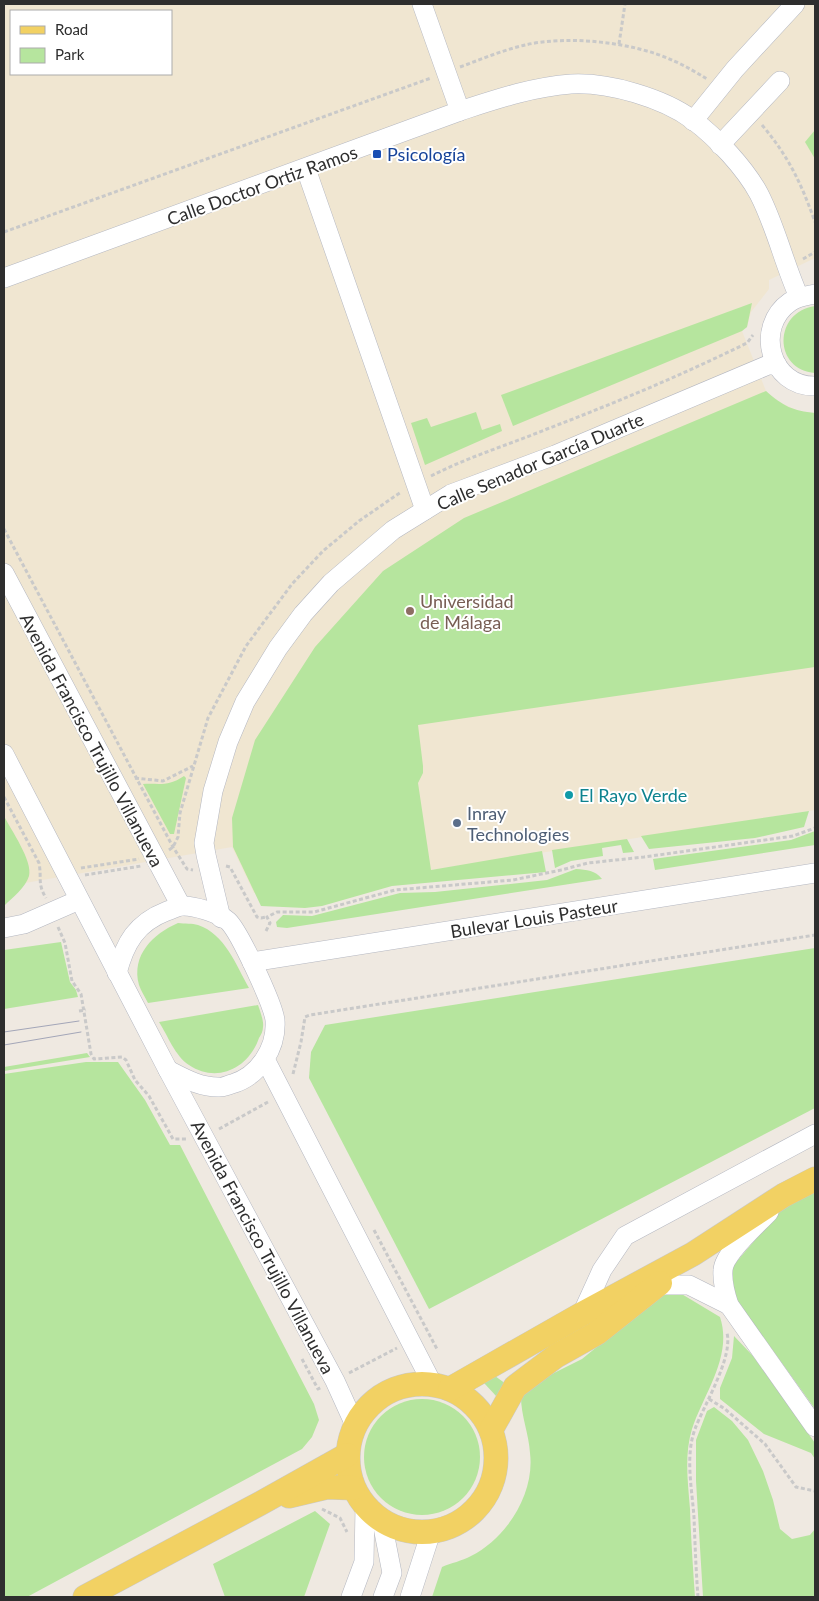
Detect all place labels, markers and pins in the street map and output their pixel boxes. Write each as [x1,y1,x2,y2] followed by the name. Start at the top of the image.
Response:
[387,143,465,165] place label: Psicología
[371,148,383,160] marker: Psicología
[420,590,514,633] place label: Universidad de Málaga
[404,605,416,617] marker: Universidad de Málaga
[579,784,687,806] place label: El Rayo Verde
[563,789,575,801] marker: El Rayo Verde
[467,802,569,845] place label: Inray Technologies
[451,817,463,829] marker: Inray Technologies

